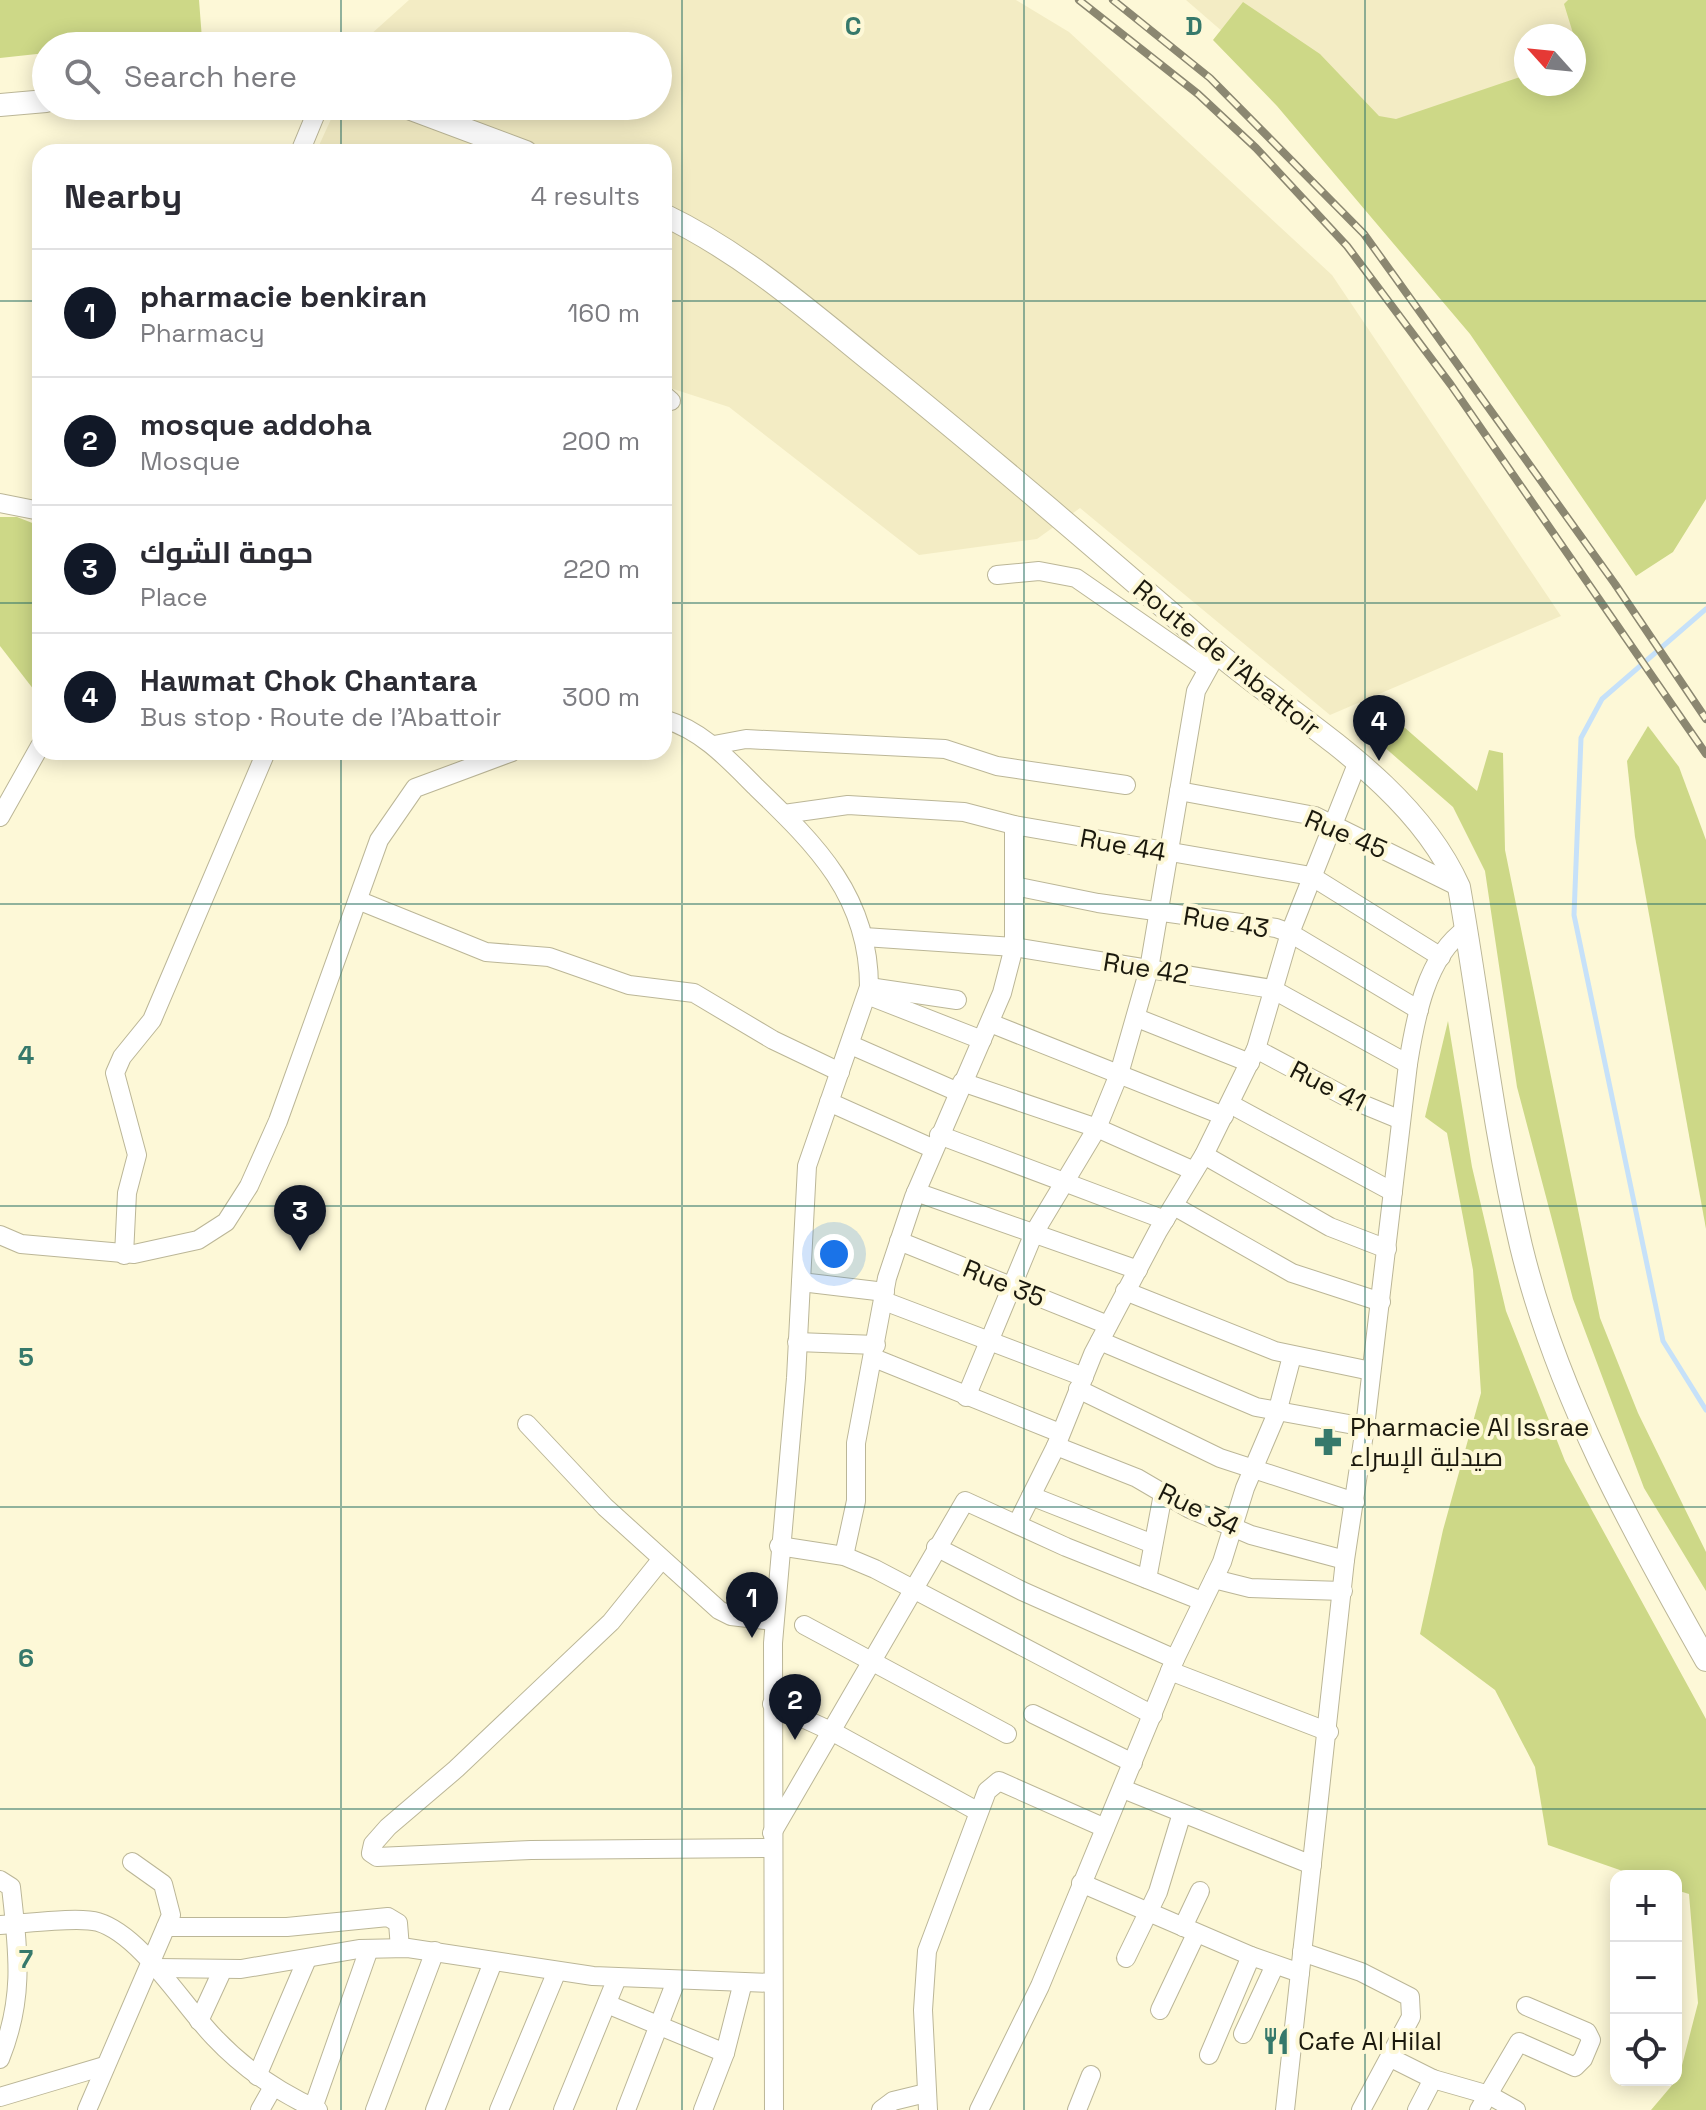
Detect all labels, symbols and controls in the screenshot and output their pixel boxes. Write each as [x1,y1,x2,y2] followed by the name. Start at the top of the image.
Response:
[845,9,861,43] text: C
[1185,9,1203,43] text: D
[1514,24,1586,96] north arrow
[32,32,672,120] search box
[60,54,104,98] icon: search
[124,57,297,96] text: Search here
[64,175,182,218] text: Nearby
[531,179,640,213] text: 4 results
[140,277,427,316] text: pharmacie benkiran
[84,296,96,330] text: 1
[568,296,640,330] text: 160 m
[140,316,265,350] text: Pharmacy
[140,405,372,444] text: mosque addoha
[82,424,98,458] text: 2
[562,424,640,458] text: 200 m
[140,444,240,478] text: Mosque
[140,533,313,572] text: حومة الشوك
[82,552,98,586] text: 3
[563,552,640,586] text: 220 m
[1126,572,1328,744] street label: Route de l’Abattoir
[140,580,208,614] text: Place
[140,661,477,700] text: Hawmat Chok Chantara
[82,680,98,714] text: 4
[562,680,640,714] text: 300 m
[1353,695,1405,761] pin: 4
[140,700,501,734] text: Bus stop · Route de l’Abattoir
[1300,802,1392,866] street label: Rue 45
[1077,821,1169,869] street label: Rue 44
[1181,898,1271,946] street label: Rue 43
[1101,944,1191,992] street label: Rue 42
[18,1038,34,1072] text: 4
[1284,1052,1372,1120] street label: Rue 41
[274,1185,326,1251] pin: 3
[814,1234,854,1274] your location
[958,1251,1050,1315] street label: Rue 35
[18,1340,34,1374] text: 5
[1350,1410,1589,1474] place label: Pharmacie Al Issrae صيدلية الإسراء
[1313,1427,1343,1457] pharmacy icon: Pharmacie Al Issrae صيدلية الإسراء
[1153,1475,1245,1543] street label: Rue 34
[726,1572,778,1638] pin: 1
[18,1641,34,1675] text: 6
[769,1674,821,1740] pin: 2
[1610,1870,1682,2086] map controls
[1610,1870,1682,1942] button: +
[19,1942,33,1976] text: 7
[1610,1942,1682,2014] button: −
[1610,2014,1682,2086] button: locate
[1298,2024,1442,2058] place label: Cafe Al Hilal
[1261,2026,1291,2056] restaurant icon: Cafe Al Hilal

